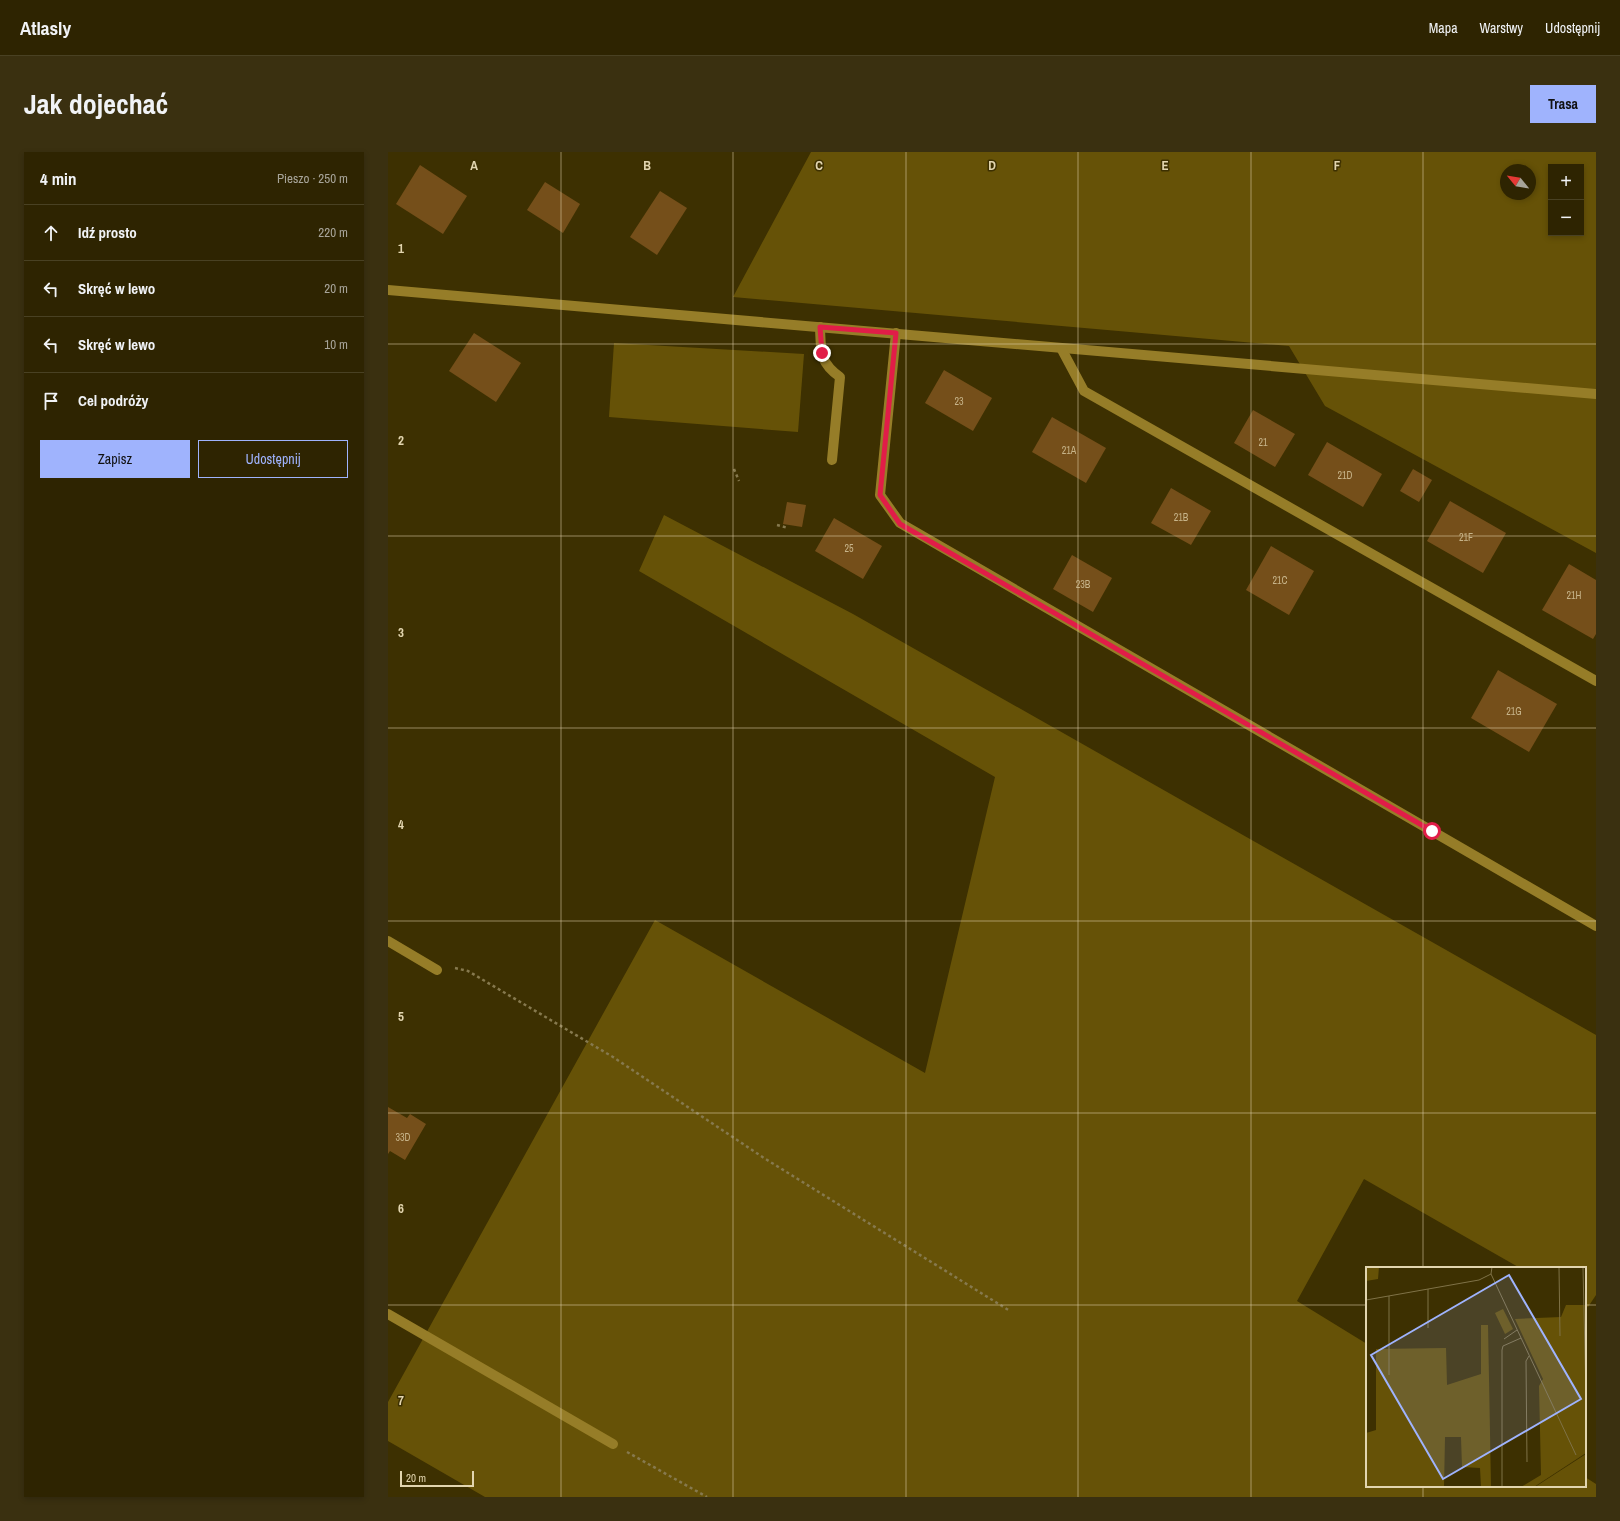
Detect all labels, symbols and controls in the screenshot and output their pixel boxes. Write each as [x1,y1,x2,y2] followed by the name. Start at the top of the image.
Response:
[20,15,71,41] text: Atlasly
[1429,19,1458,37] text: Mapa
[1480,19,1523,37] text: Warstwy
[1545,19,1600,37] text: Udostępnij
[24,85,168,123] text: Jak dojechać
[1530,85,1596,123] button: Trasa
[470,157,478,174] text: A
[643,157,651,174] text: B
[815,157,823,174] text: C
[988,157,996,174] text: D
[1161,157,1169,174] text: E
[1334,157,1341,174] text: F
[1500,164,1536,200] north arrow
[1548,164,1584,236] map controls
[1548,164,1584,200] button: +
[40,167,76,190] text: 4 min
[277,170,348,187] text: Pieszo · 250 m
[1548,200,1584,236] button: −
[40,222,62,244] icon: ahead
[78,222,137,243] text: Idź prosto
[318,224,348,241] text: 220 m
[398,240,404,257] text: 1
[40,278,62,300] icon: left
[78,278,155,299] text: Skręć w lewo
[324,280,348,297] text: 20 m
[40,334,62,356] icon: left
[78,334,155,355] text: Skręć w lewo
[324,336,348,353] text: 10 m
[813,344,831,362] route end
[40,390,62,412] icon: arrive
[78,390,148,411] text: Cel podróży
[954,395,964,408] house number: 23
[398,432,404,449] text: 2
[1258,436,1268,449] house number: 21
[40,440,190,478] button: Zapisz
[198,440,348,478] button: Udostępnij
[1062,444,1077,457] house number: 21A
[1337,469,1353,482] house number: 21D
[1174,511,1189,524] house number: 21B
[1459,531,1473,544] house number: 21F
[844,542,854,555] house number: 25
[1272,574,1288,587] house number: 21C
[1076,578,1091,591] house number: 23B
[1566,589,1582,602] house number: 21H
[398,624,404,641] text: 3
[1506,705,1522,718] house number: 21G
[398,816,404,833] text: 4
[1423,822,1441,840] route start
[398,1008,404,1025] text: 5
[395,1131,411,1144] house number: 33D
[398,1200,404,1217] text: 6
[1366,1267,1586,1487] inset map
[398,1392,404,1409] text: 7
[400,1469,474,1488] scale bar
[406,1471,426,1485] text: 20 m

